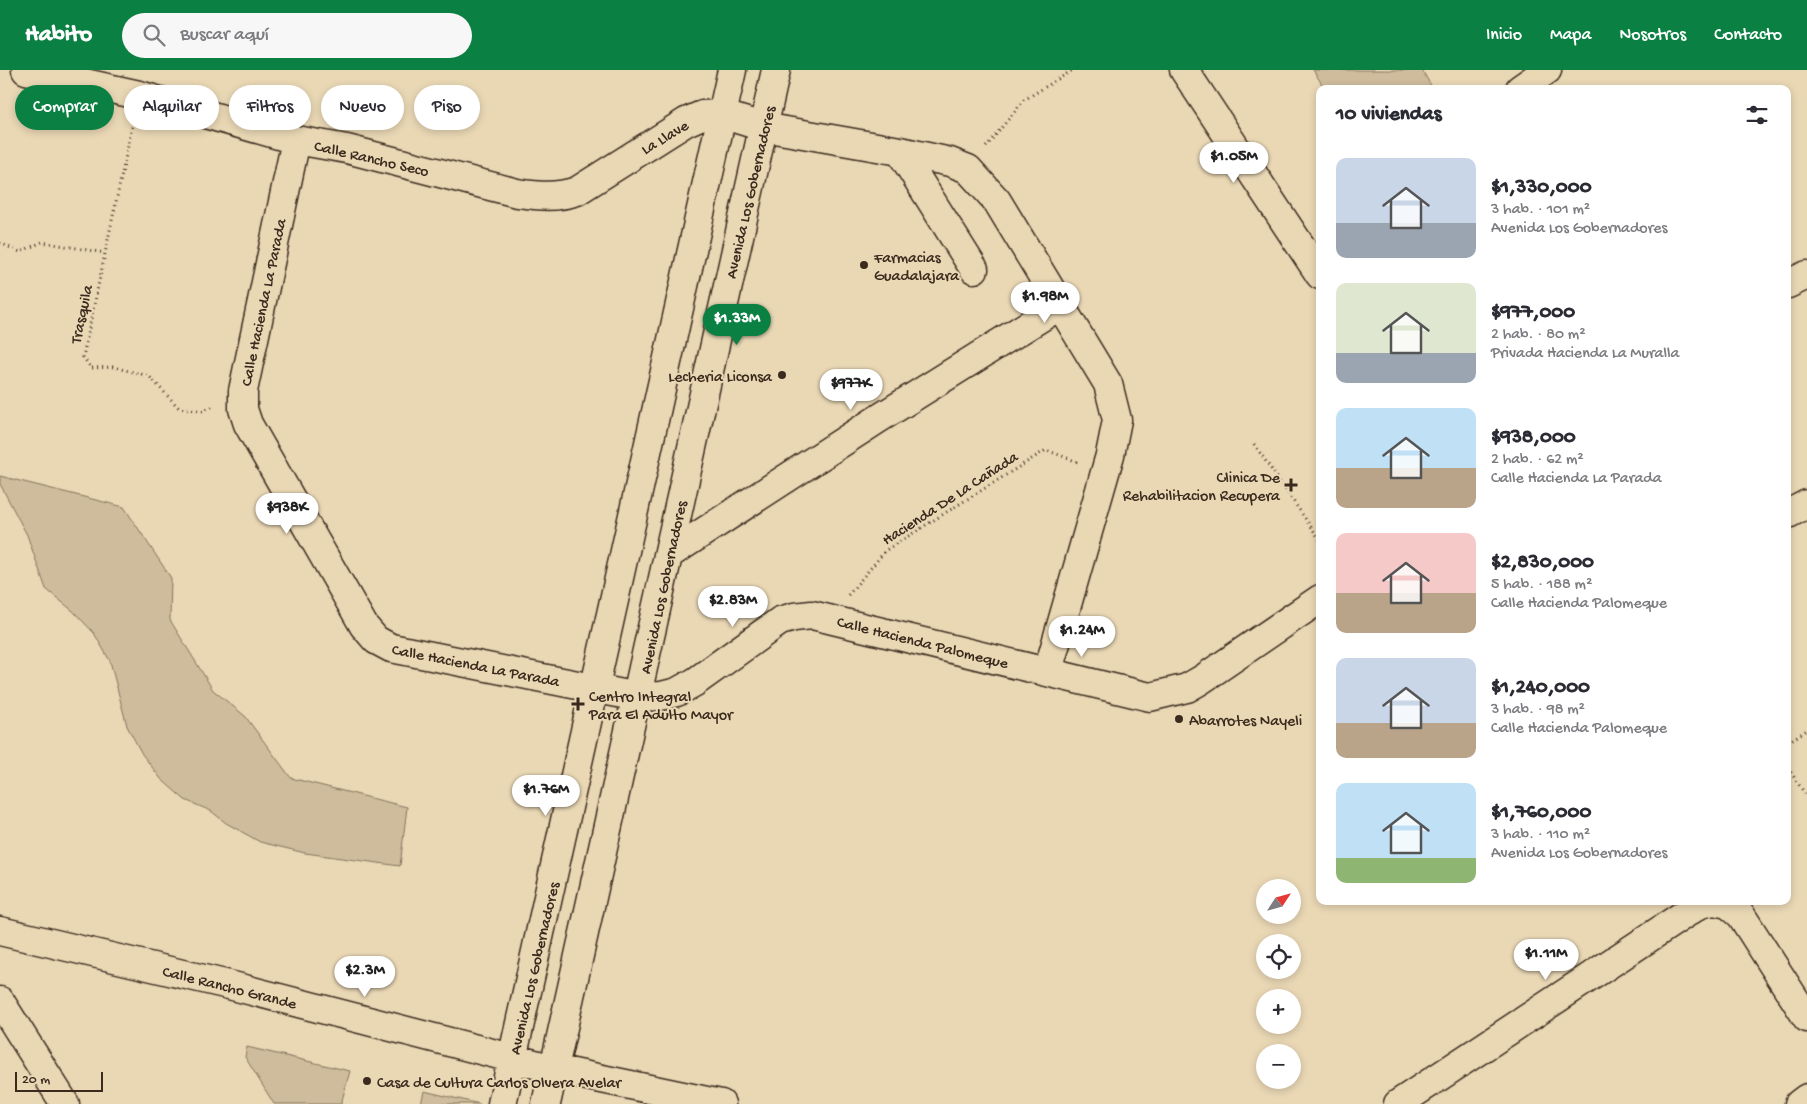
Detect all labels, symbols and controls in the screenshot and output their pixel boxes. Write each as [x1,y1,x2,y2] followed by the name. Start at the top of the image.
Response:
[122,13,472,58] search box
[25,21,92,50] text: Habito
[140,21,168,49] icon: search
[180,24,269,47] text: Buscar aquí
[1486,25,1522,46] text: Inicio
[1550,25,1591,46] text: Mapa
[1619,25,1686,46] text: Nosotros
[1714,25,1782,46] text: Contacto
[15,85,114,130] chip: Comprar
[124,85,219,130] chip: Alquilar
[229,85,311,130] chip: Filtros
[321,85,404,130] chip: Nuevo
[414,85,480,130] chip: Piso
[1743,101,1771,129] icon: filters
[1336,103,1442,128] text: 10 viviendas
[723,104,782,281] street label: Avenida Los Gobernadores
[639,117,694,161] street label: La Llave
[312,138,430,183] street label: Calle Rancho Seco
[1193,142,1275,184] pin: $1.05M
[1210,148,1258,167] text: $1.05M
[1491,176,1592,201] text: $1,330,000
[1376,178,1436,238] icon: home
[1491,201,1590,220] text: 3 hab. · 101 m²
[238,216,293,388] street label: Calle Hacienda La Parada
[1491,220,1667,239] text: Avenida Los Gobernadores
[873,250,960,287] place label: Farmacias Guadalajara
[858,259,870,271] marker: Farmacias Guadalajara
[1004,282,1086,324] pin: $1.98M
[68,283,99,347] street label: Trasquila
[1022,288,1068,307] text: $1.98M
[1491,301,1575,326] text: $977,000
[1376,303,1436,363] icon: home
[696,304,778,346] pin: $1.33M
[714,310,760,329] text: $1.33M
[1491,326,1586,345] text: 2 hab. · 80 m²
[1491,345,1679,364] text: Privada Hacienda La Muralla
[816,368,886,411] pin: $977K
[668,369,773,388] place label: Lecheria Liconsa
[776,369,788,381] marker: Lecheria Liconsa
[831,375,871,394] text: $977K
[1491,426,1576,451] text: $938,000
[1376,428,1436,488] icon: home
[879,448,1023,551] street label: Hacienda De La Cañada
[1491,451,1584,470] text: 2 hab. · 62 m²
[1123,470,1281,507] place label: Clinica De Rehabilitacion Recupera
[1491,470,1662,489] text: Calle Hacienda La Parada
[1284,478,1298,492] marker: Clinica De Rehabilitacion Recupera
[252,492,322,535] pin: $938K
[638,498,693,676] street label: Avenida Los Gobernadores
[266,499,308,518] text: $938K
[1491,551,1594,576] text: $2,830,000
[1376,553,1436,613] icon: home
[1491,576,1592,595] text: 5 hab. · 188 m²
[692,586,774,628] pin: $2.83M
[709,592,757,611] text: $2.83M
[1491,595,1667,614] text: Calle Hacienda Palomeque
[834,614,1011,675] street label: Calle Hacienda Palomeque
[1041,616,1123,658] pin: $1.24M
[1059,622,1105,641] text: $1.24M
[390,642,562,693] street label: Calle Hacienda La Parada
[1491,676,1590,701] text: $1,240,000
[1376,678,1436,738] icon: home
[588,689,734,726] place label: Centro Integral Para El Adulto Mayor
[571,697,585,711] marker: Centro Integral Para El Adulto Mayor
[1491,701,1585,720] text: 3 hab. · 98 m²
[1173,713,1185,725] marker: Abarrotes Nayeli
[1189,713,1302,732] place label: Abarrotes Nayeli
[1491,720,1667,739] text: Calle Hacienda Palomeque
[505,774,587,817] pin: $1.76M
[523,781,569,800] text: $1.76M
[1491,801,1591,826] text: $1,760,000
[1376,803,1436,863] icon: home
[1491,826,1590,845] text: 3 hab. · 110 m²
[1491,845,1667,864] text: Avenida Los Gobernadores
[1256,879,1301,924] north arrow
[1256,879,1301,1089] map controls
[507,880,566,1057] street label: Avenida Los Gobernadores
[1256,934,1301,979] button: locate
[1505,938,1587,981] pin: $1.11M
[1525,945,1567,964] text: $1.11M
[330,956,400,998] pin: $2.3M
[345,962,385,981] text: $2.3M
[160,964,299,1015] street label: Calle Rancho Grande
[1256,989,1301,1034] button: +
[1256,1044,1301,1089] button: −
[15,1069,102,1092] scale bar
[22,1072,50,1089] text: 20 m
[361,1075,373,1087] marker: Casa de Cultura Carlos Olvera Avelar
[377,1075,622,1094] place label: Casa de Cultura Carlos Olvera Avelar

